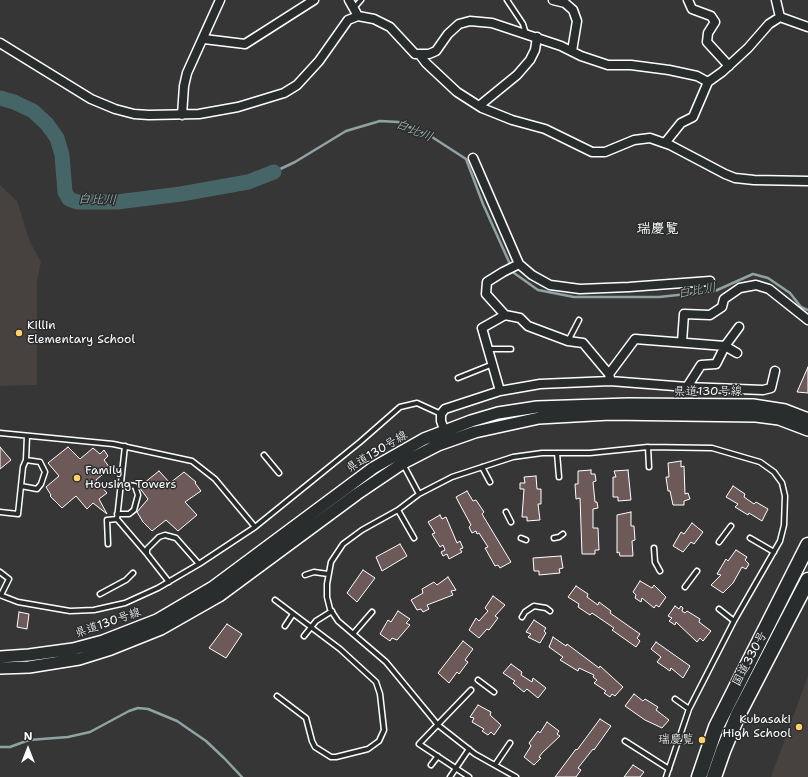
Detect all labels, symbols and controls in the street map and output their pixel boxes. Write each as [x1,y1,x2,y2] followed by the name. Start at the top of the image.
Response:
[393,116,435,146] water label: 白比川
[77,192,117,208] water label: 白比川
[637,221,679,237] district label: 瑞慶覧
[677,280,717,302] water label: 白比川
[27,319,135,347] place label: Killin Elementary School
[14,328,24,338] marker: Killin Elementary School
[673,385,743,399] street label: 県道130号線
[344,428,410,476] street label: 県道130号線
[85,464,176,492] place label: Family Housing Towers
[72,473,82,483] marker: Family Housing Towers
[73,605,143,641] street label: 県道130号線
[729,629,771,689] street label: 国道330号
[722,713,791,741] place label: Kubasaki High School
[794,722,804,732] marker: Kubasaki High School
[8,729,48,769] north arrow
[24,729,32,744] text: N
[658,733,694,747] place label: 瑞慶覧
[697,735,707,745] marker: 瑞慶覧

